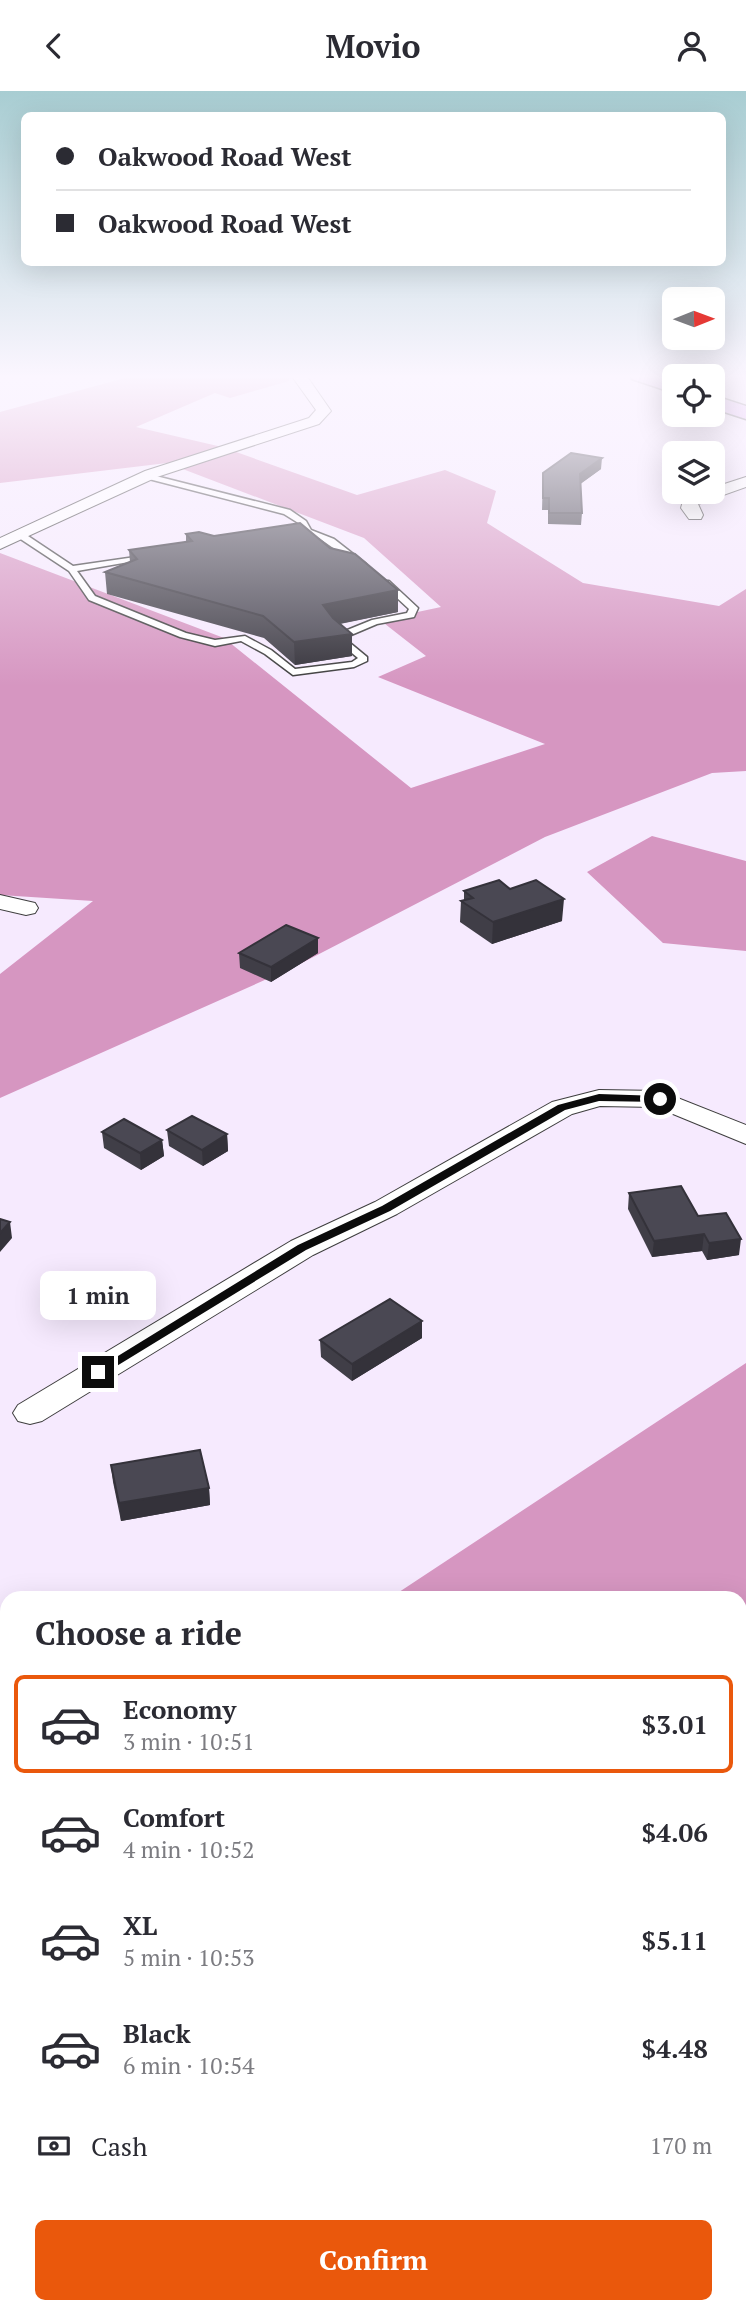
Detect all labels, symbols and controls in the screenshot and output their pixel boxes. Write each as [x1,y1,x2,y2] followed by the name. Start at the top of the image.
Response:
[325,25,421,67] text: Movio
[35,27,73,65] icon: back
[673,27,711,65] icon: person
[98,139,352,173] text: Oakwood Road West
[98,206,352,240] text: Oakwood Road West
[662,287,724,350] north arrow
[662,287,725,504] map controls
[662,364,725,427] button: locate
[662,441,725,504] button: layers
[644,1083,676,1115] route start
[40,1271,156,1319] callout: 1 min
[67,1280,129,1311] text: 1 min
[82,1356,114,1388] route end
[35,1612,242,1654] text: Choose a ride
[123,1692,236,1726] text: Economy
[39,1693,102,1756] icon: car
[642,1707,708,1741] text: $3.01
[123,1726,255,1757] text: 3 min · 10:51
[123,1800,225,1834] text: Comfort
[39,1801,102,1864] icon: car
[642,1815,708,1849] text: $4.06
[123,1834,255,1865] text: 4 min · 10:52
[123,1908,157,1942] text: XL
[39,1909,102,1972] icon: car
[642,1923,708,1957] text: $5.11
[123,1942,255,1973] text: 5 min · 10:53
[123,2016,191,2050] text: Black
[39,2017,102,2080] icon: car
[642,2031,708,2065] text: $4.48
[123,2050,255,2081] text: 6 min · 10:54
[35,2127,73,2165] icon: cash
[91,2129,147,2163] text: Cash
[650,2130,712,2161] text: 170 m
[35,2220,712,2300] button: Confirm

